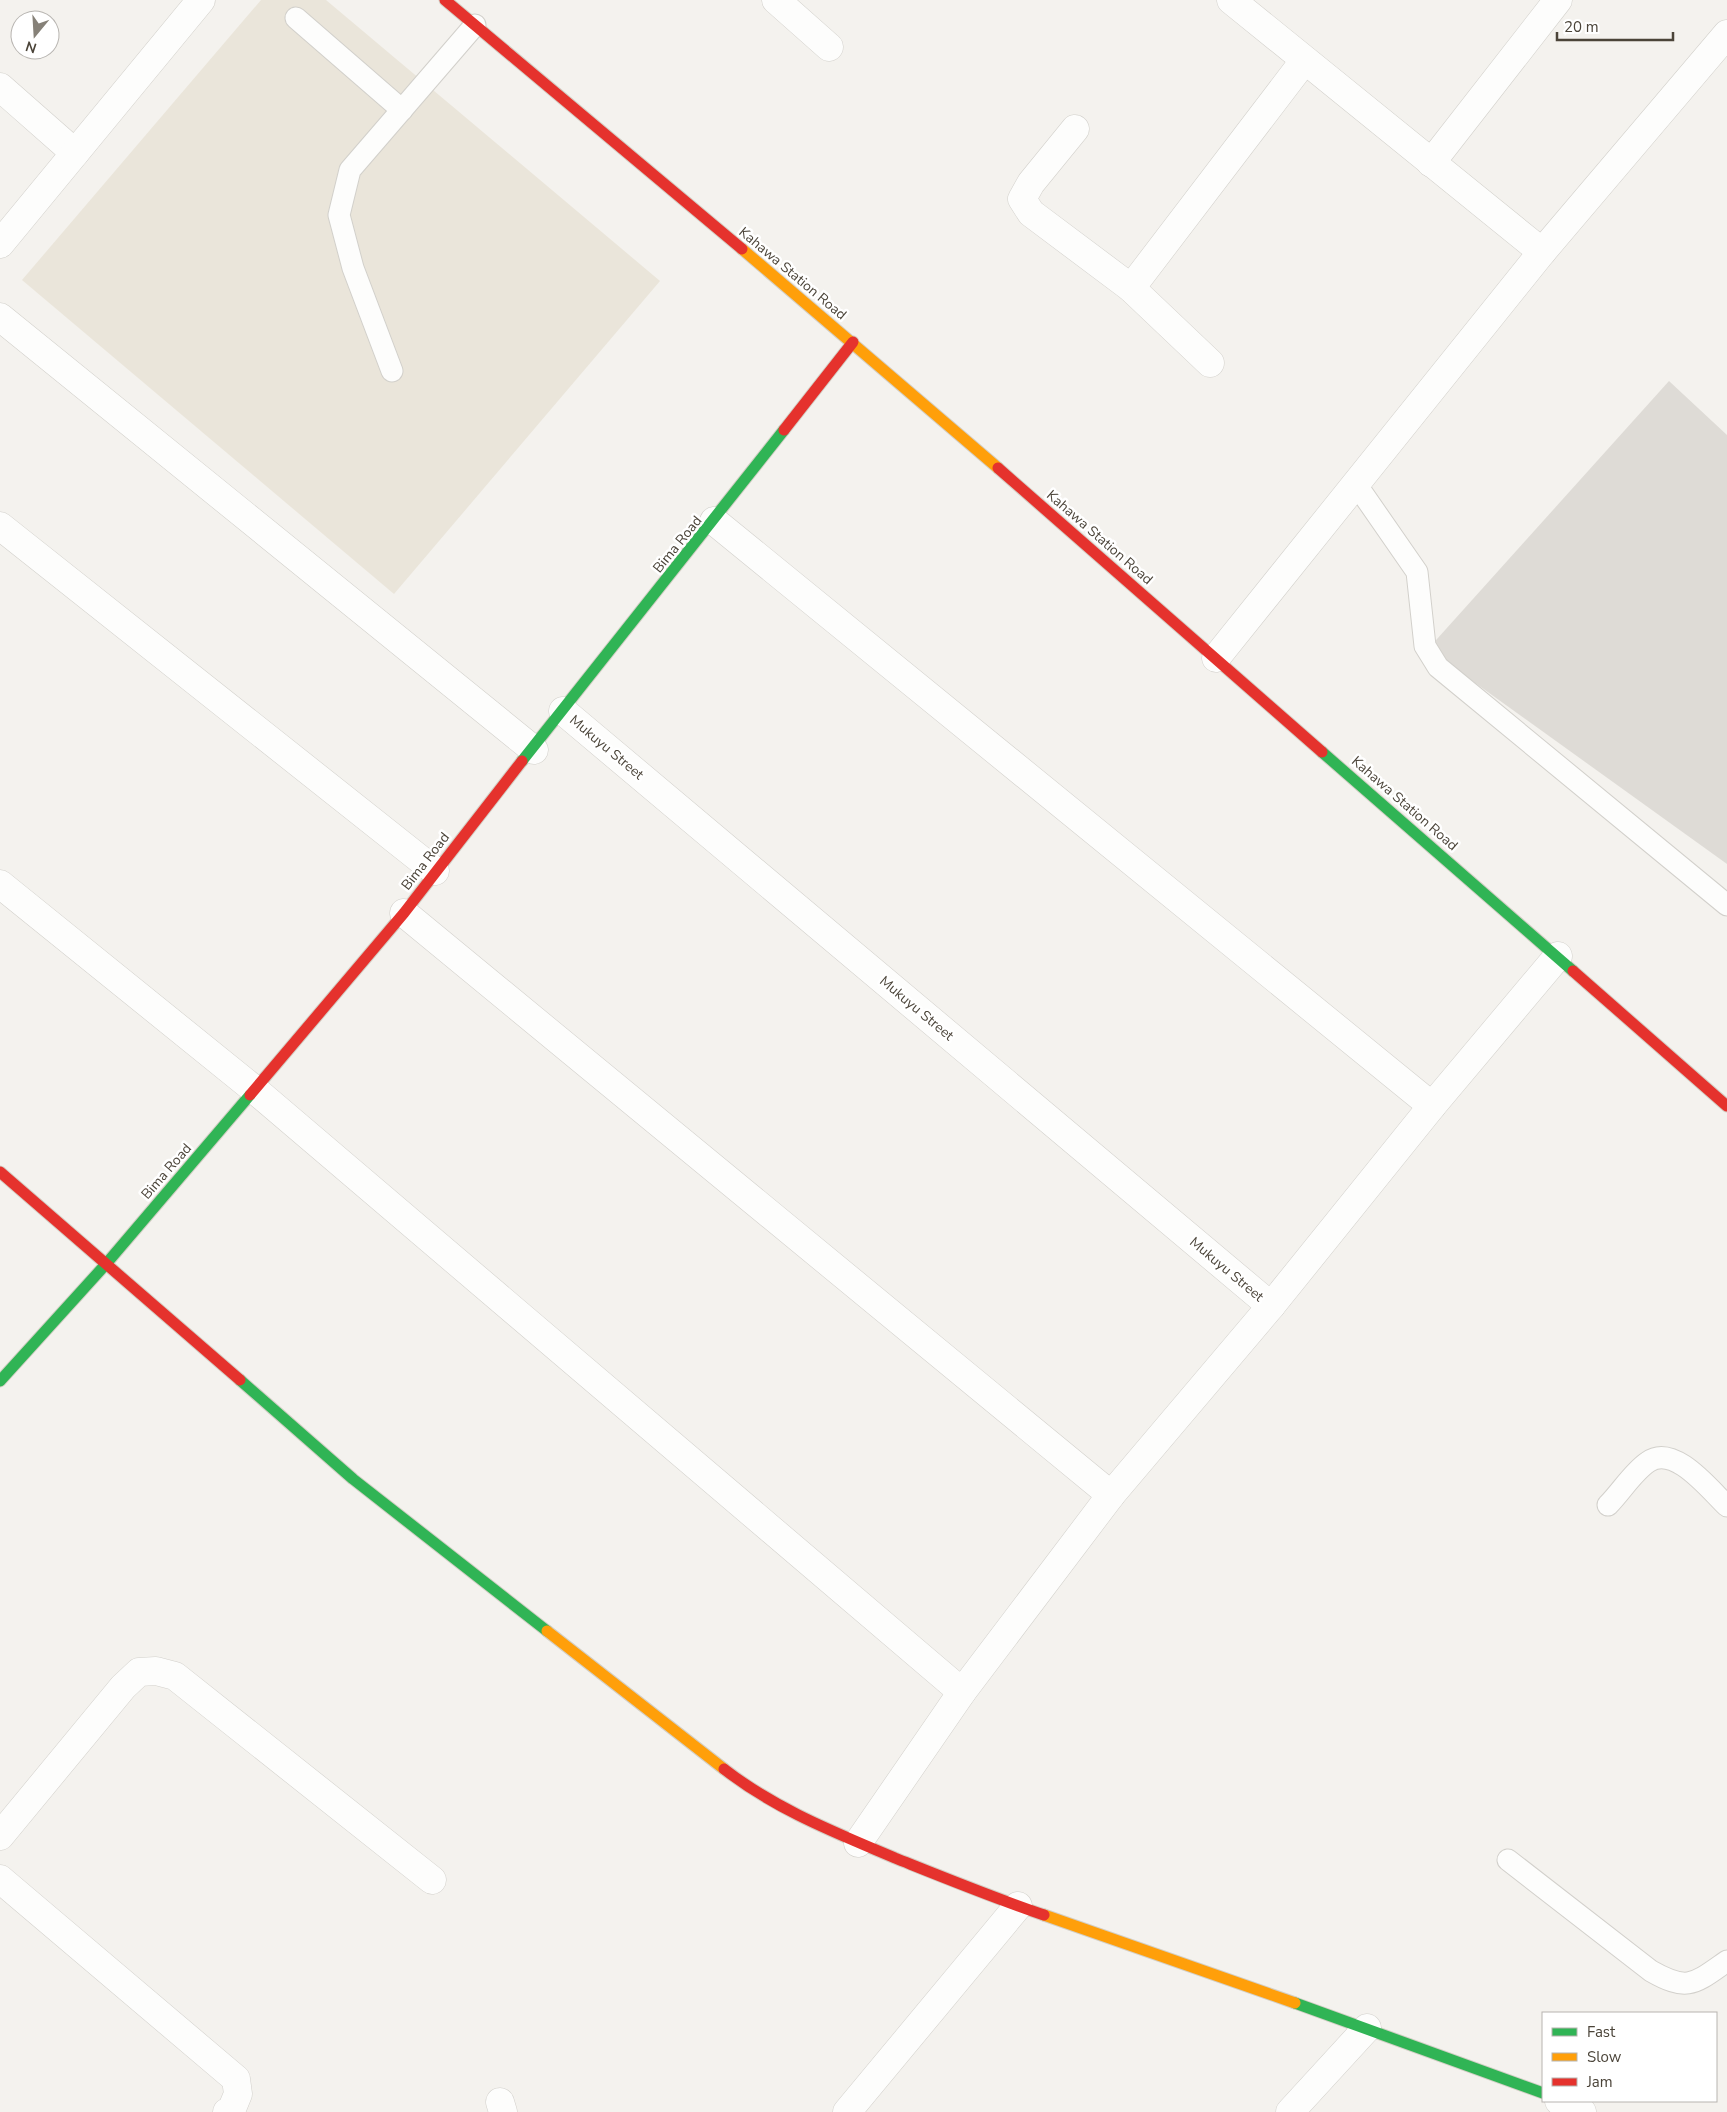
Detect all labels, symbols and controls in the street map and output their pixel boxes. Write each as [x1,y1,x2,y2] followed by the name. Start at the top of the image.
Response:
[10,10,60,60] north arrow
[1557,10,1673,42] scale bar
[1564,17,1599,37] text: 20 m
[23,36,39,58] text: N
[735,223,851,324] street label: Kahawa Station Road
[1042,486,1157,589] street label: Kahawa Station Road
[649,512,706,577] street label: Bima Road
[566,711,648,784] street label: Mukuyu Street
[1347,752,1462,855] street label: Kahawa Station Road
[397,829,454,894] street label: Bima Road
[876,972,958,1045] street label: Mukuyu Street
[137,1139,196,1203] street label: Bima Road
[1186,1233,1268,1306] street label: Mukuyu Street
[1542,2012,1717,2102] legend
[1587,2022,1616,2042] text: Fast
[1587,2047,1622,2067] text: Slow
[1586,2072,1613,2092] text: Jam

